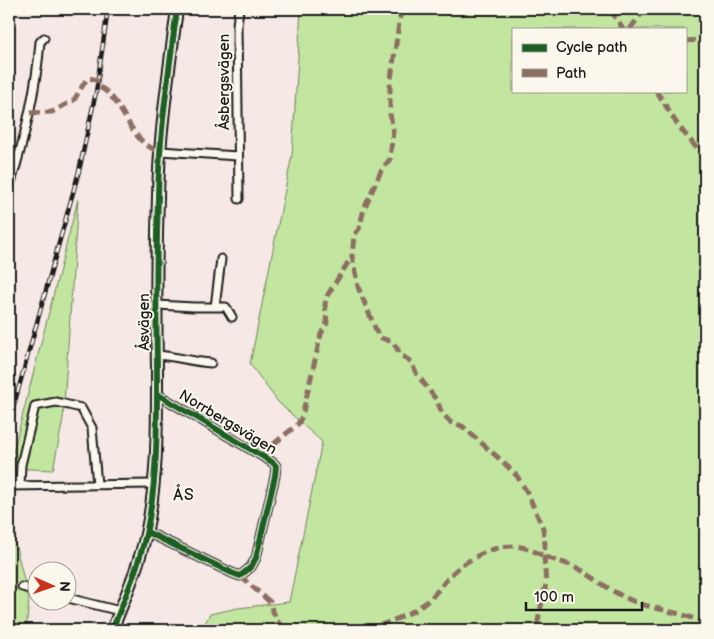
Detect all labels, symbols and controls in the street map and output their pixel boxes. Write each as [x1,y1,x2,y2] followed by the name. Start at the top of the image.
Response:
[512,28,686,92] legend
[214,34,234,130] street label: Åsbergsvägen
[556,38,627,57] text: Cycle path
[556,64,586,83] text: Path
[134,293,154,351] street label: Åsvägen
[175,386,280,459] street label: Norrbergsvägen
[173,484,195,505] district label: ÅS
[28,562,78,612] north arrow
[526,579,643,611] scale bar
[56,581,73,592] text: N
[534,588,574,607] text: 100 m

